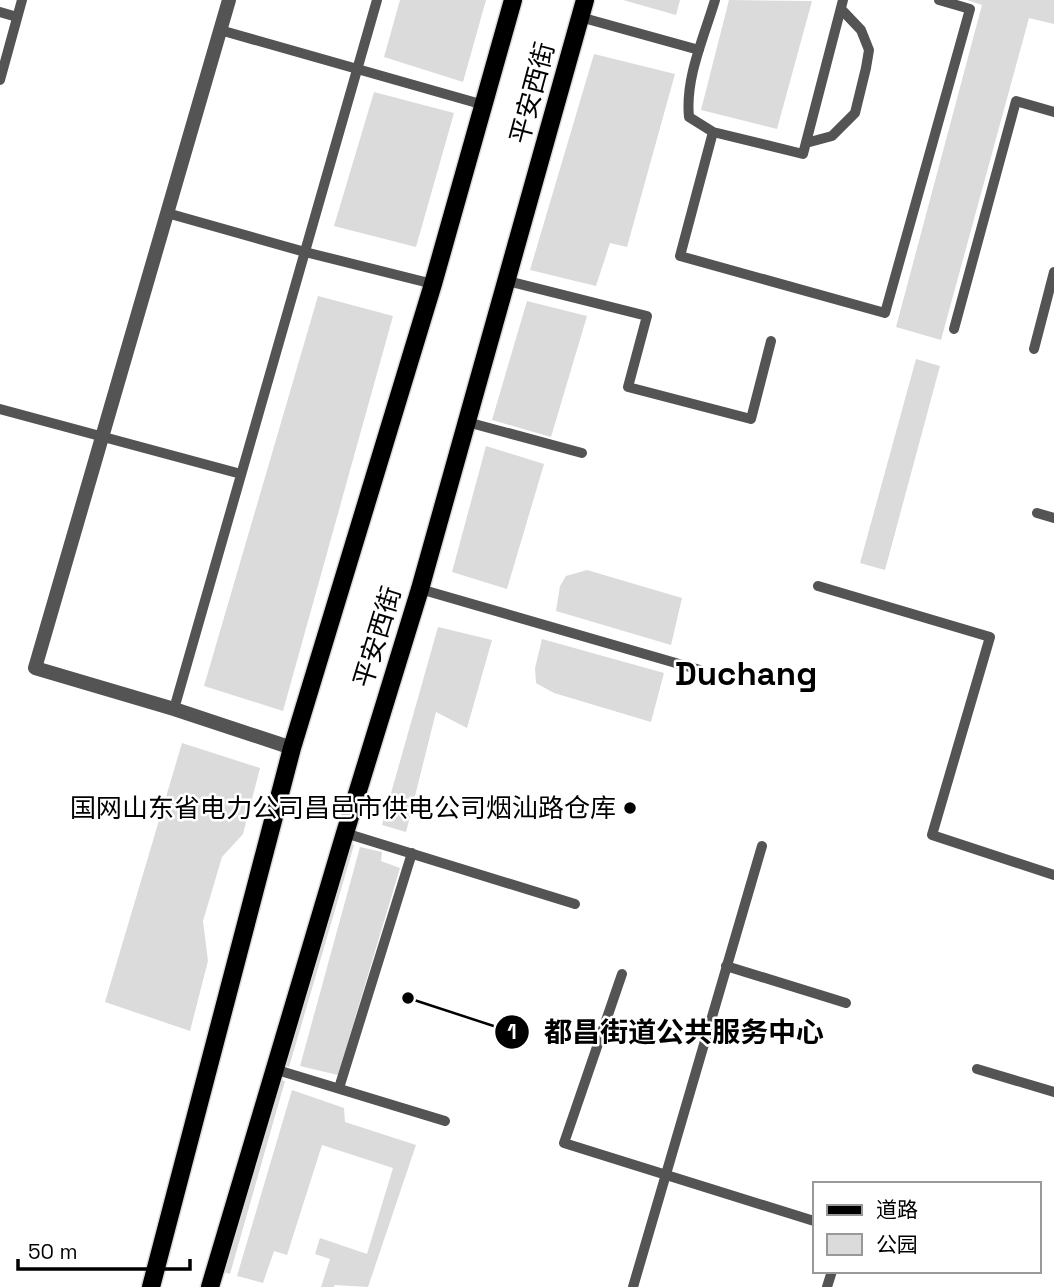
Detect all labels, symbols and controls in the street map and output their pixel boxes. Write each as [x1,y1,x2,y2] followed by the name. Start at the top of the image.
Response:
[502,38,562,148] street label: 平安西街
[346,582,408,692] street label: 平安西街
[675,653,817,695] district label: Duchang
[70,791,616,825] place label: 国网山东省电力公司昌邑市供电公司烟汕路仓库
[622,800,638,816] marker: 国网山东省电力公司昌邑市供电公司烟汕路仓库
[495,1007,838,1056] callout: 都昌街道公共服务中心
[544,1014,824,1050] text: 都昌街道公共服务中心
[507,1018,517,1045] text: 1
[813,1182,1040,1273] legend
[876,1196,918,1223] text: 道路
[18,1228,189,1272] scale bar
[876,1231,918,1258] text: 公园
[28,1238,78,1265] text: 50 m

